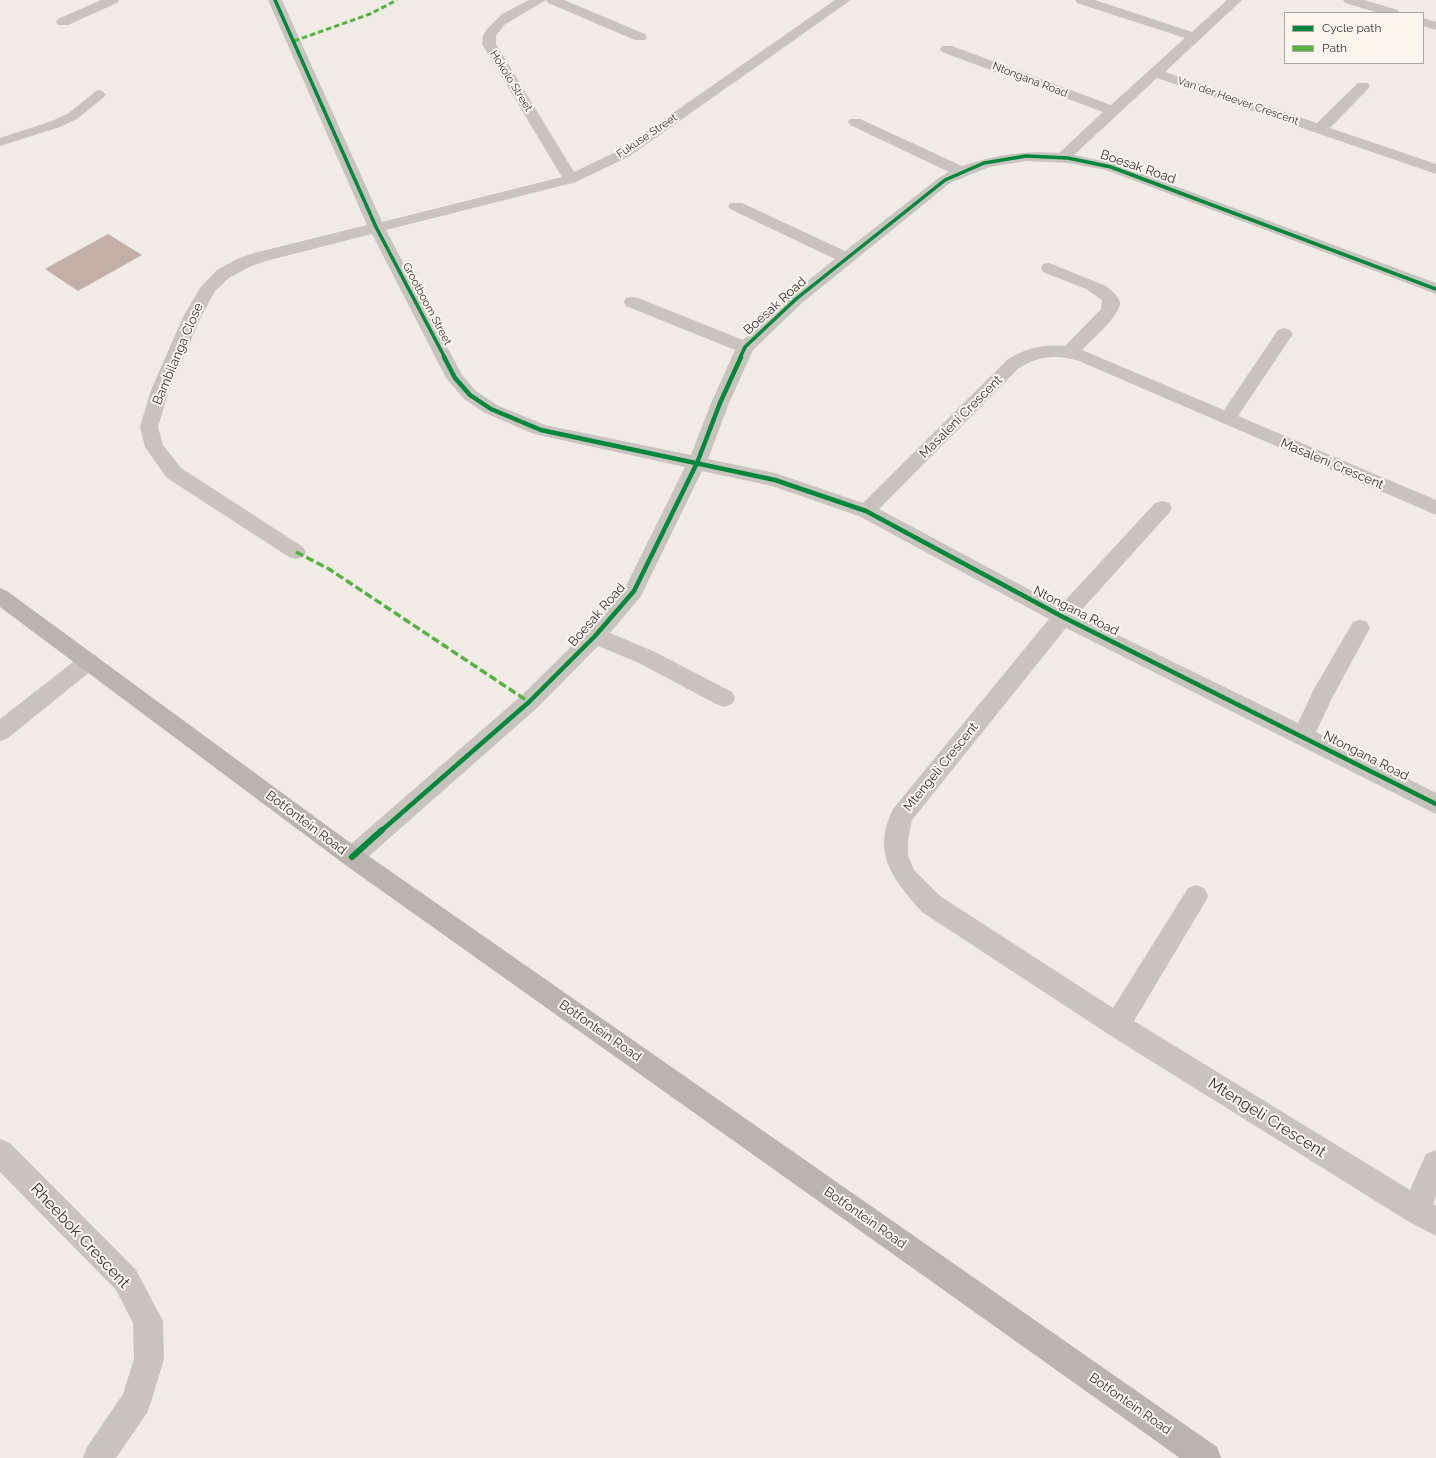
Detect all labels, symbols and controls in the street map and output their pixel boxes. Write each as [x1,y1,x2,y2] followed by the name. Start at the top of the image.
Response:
[1284,12,1424,64] legend
[1322,21,1381,35] text: Cycle path
[1322,41,1347,55] text: Path
[487,48,535,114] street label: Hokolo Street
[991,60,1069,100] street label: Ntongana Road
[1176,74,1300,128] street label: Van der Heever Crescent
[614,111,680,161] street label: Fukuse Street
[1098,147,1178,187] street label: Boesak Road
[400,260,454,348] street label: Grootboom Street
[741,274,809,338] street label: Boesak Road
[149,301,207,407] street label: Bambilanga Close
[916,372,1006,462] street label: Masaleni Crescent
[1278,435,1386,493] street label: Masaleni Crescent
[565,580,629,650] street label: Boesak Road
[1031,583,1121,639] street label: Ntongana Road
[900,719,982,815] street label: Mtengeli Crescent
[1321,728,1411,784] street label: Ntongana Road
[263,788,349,858] street label: Botfontein Road
[556,997,644,1065] street label: Botfontein Road
[1205,1074,1329,1162] street label: Mtengeli Crescent
[26,1179,134,1293] street label: Rheebok Crescent
[821,1184,909,1252] street label: Botfontein Road
[1086,1370,1174,1438] street label: Botfontein Road

